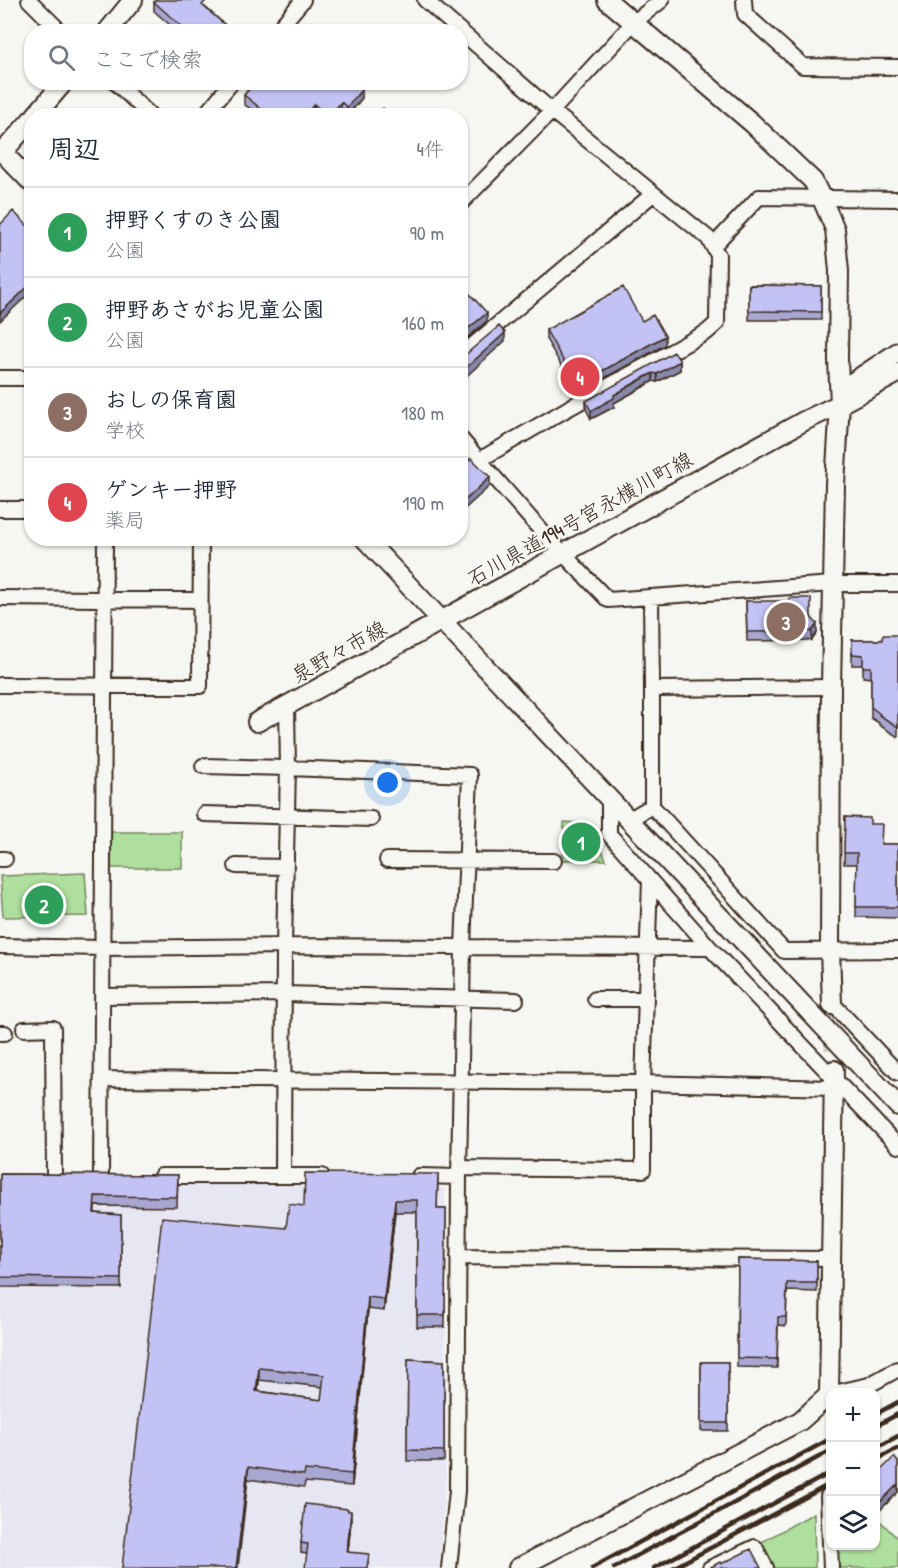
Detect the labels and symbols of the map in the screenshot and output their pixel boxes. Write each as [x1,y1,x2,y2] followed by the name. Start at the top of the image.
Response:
[560,354,600,400] pin: 4
[462,444,698,593] street label: 石川県道194号宮永横川町線
[766,600,806,644] pin: 3
[286,613,392,690] street label: 泉野々市線
[373,768,402,797] your location
[562,820,600,864] pin: 1
[24,882,63,928] pin: 2

